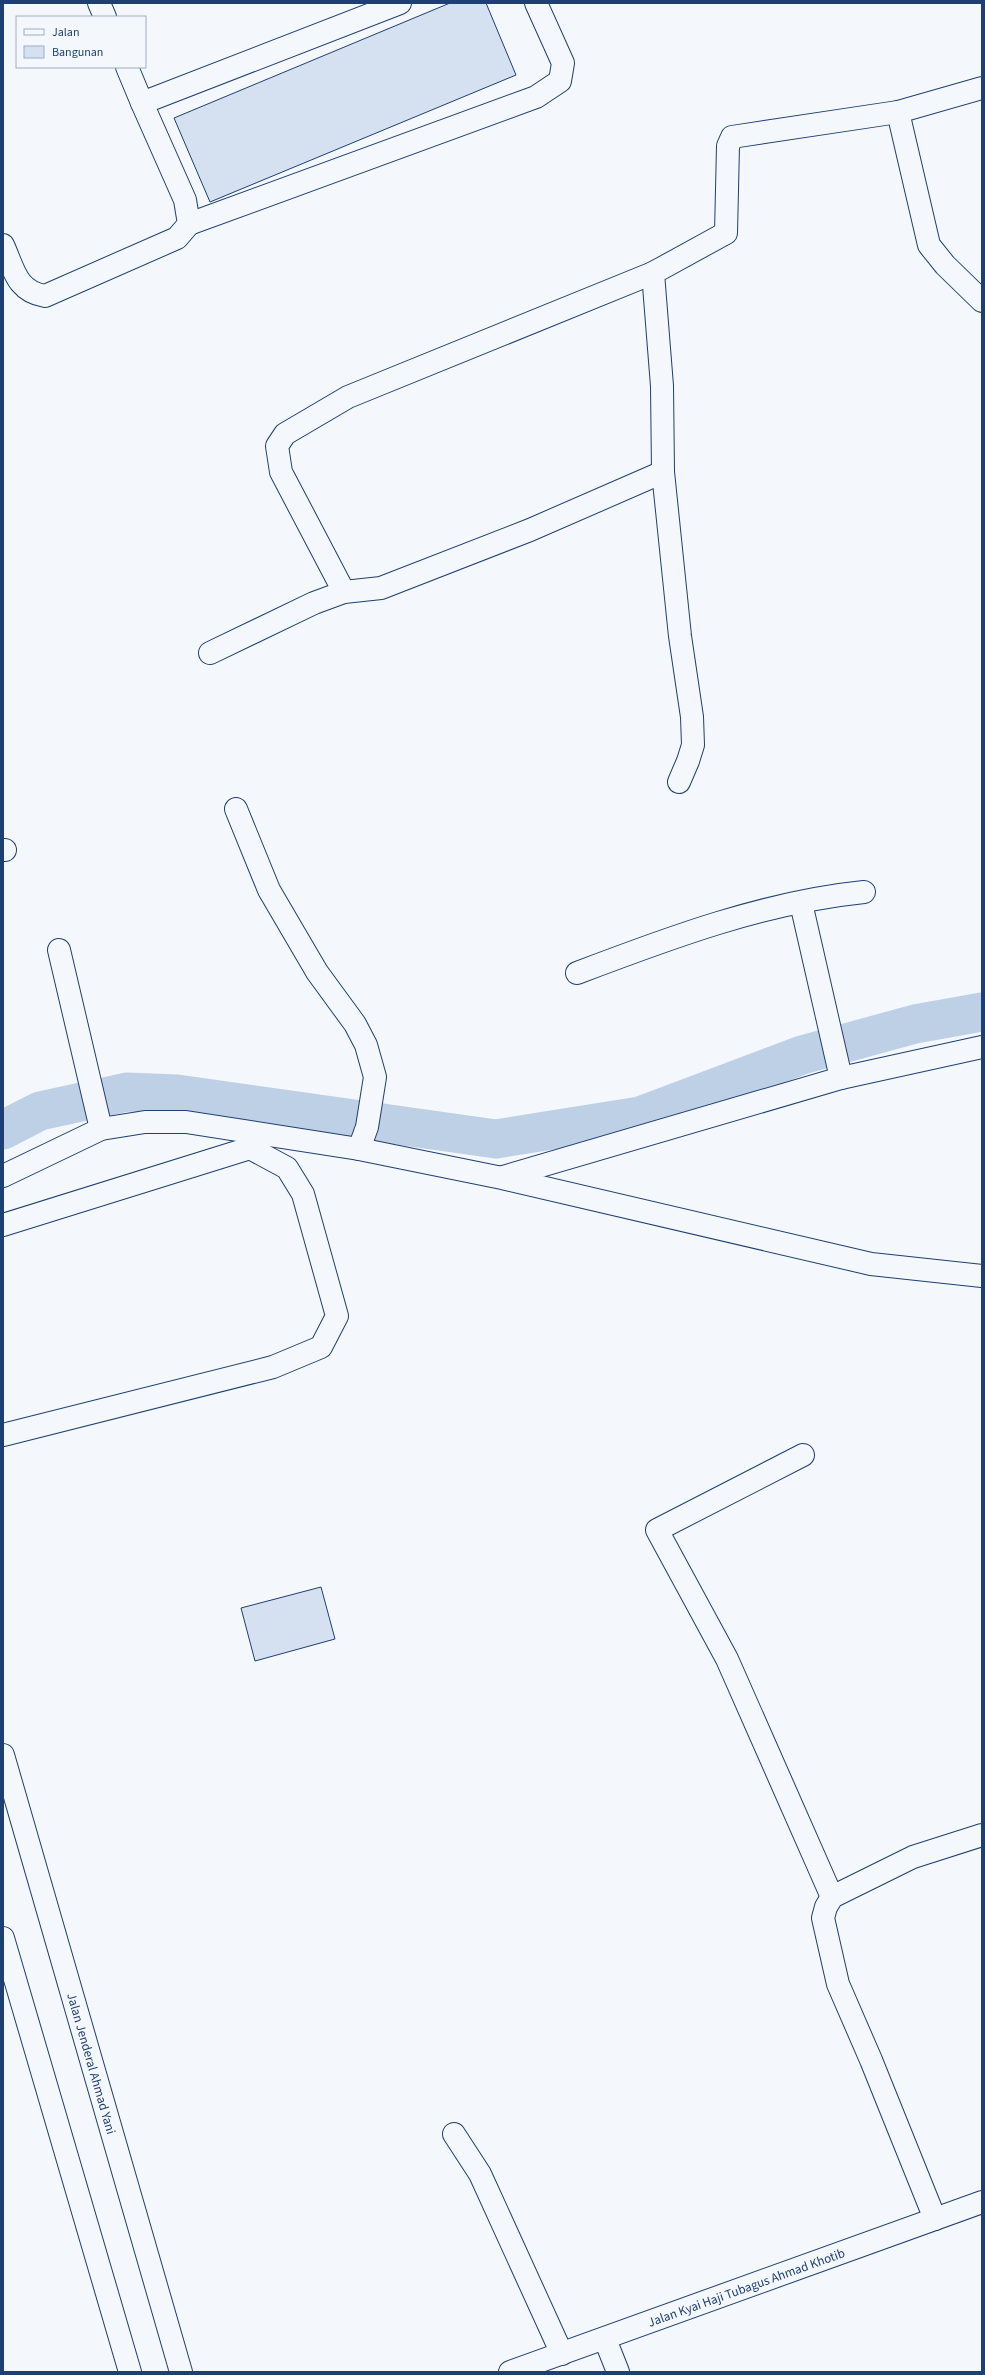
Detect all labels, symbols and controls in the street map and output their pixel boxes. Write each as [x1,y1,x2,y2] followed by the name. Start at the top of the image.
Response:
[16,16,146,68] legend
[52,24,79,41] text: Jalan
[52,44,103,61] text: Bangunan
[62,1991,120,2136] street label: Jalan Jenderal Ahmad Yani
[645,2244,848,2332] street label: Jalan Kyai Haji Tubagus Ahmad Khotib

